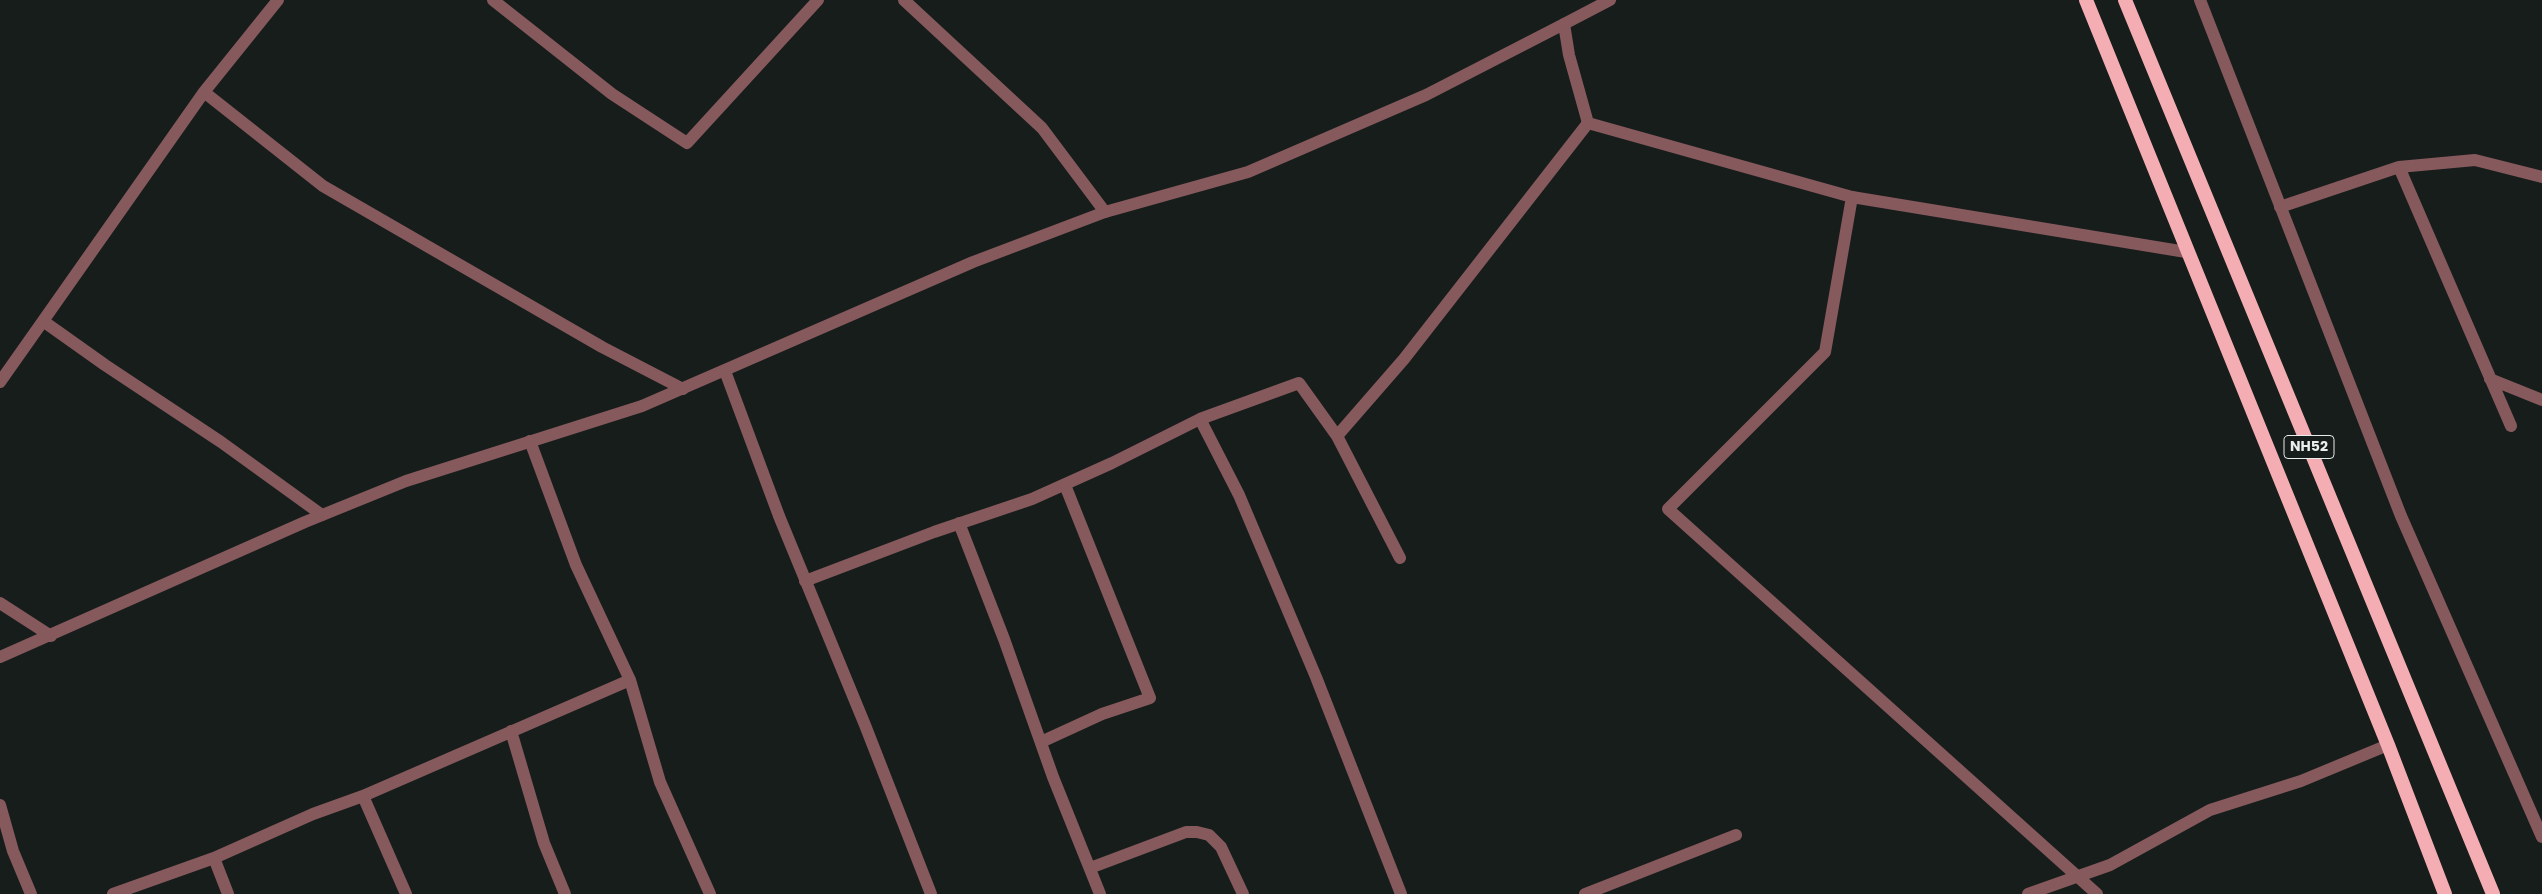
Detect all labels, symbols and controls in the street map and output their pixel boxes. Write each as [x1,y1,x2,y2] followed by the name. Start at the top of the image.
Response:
[2284,436,2334,458] road number: NH52

